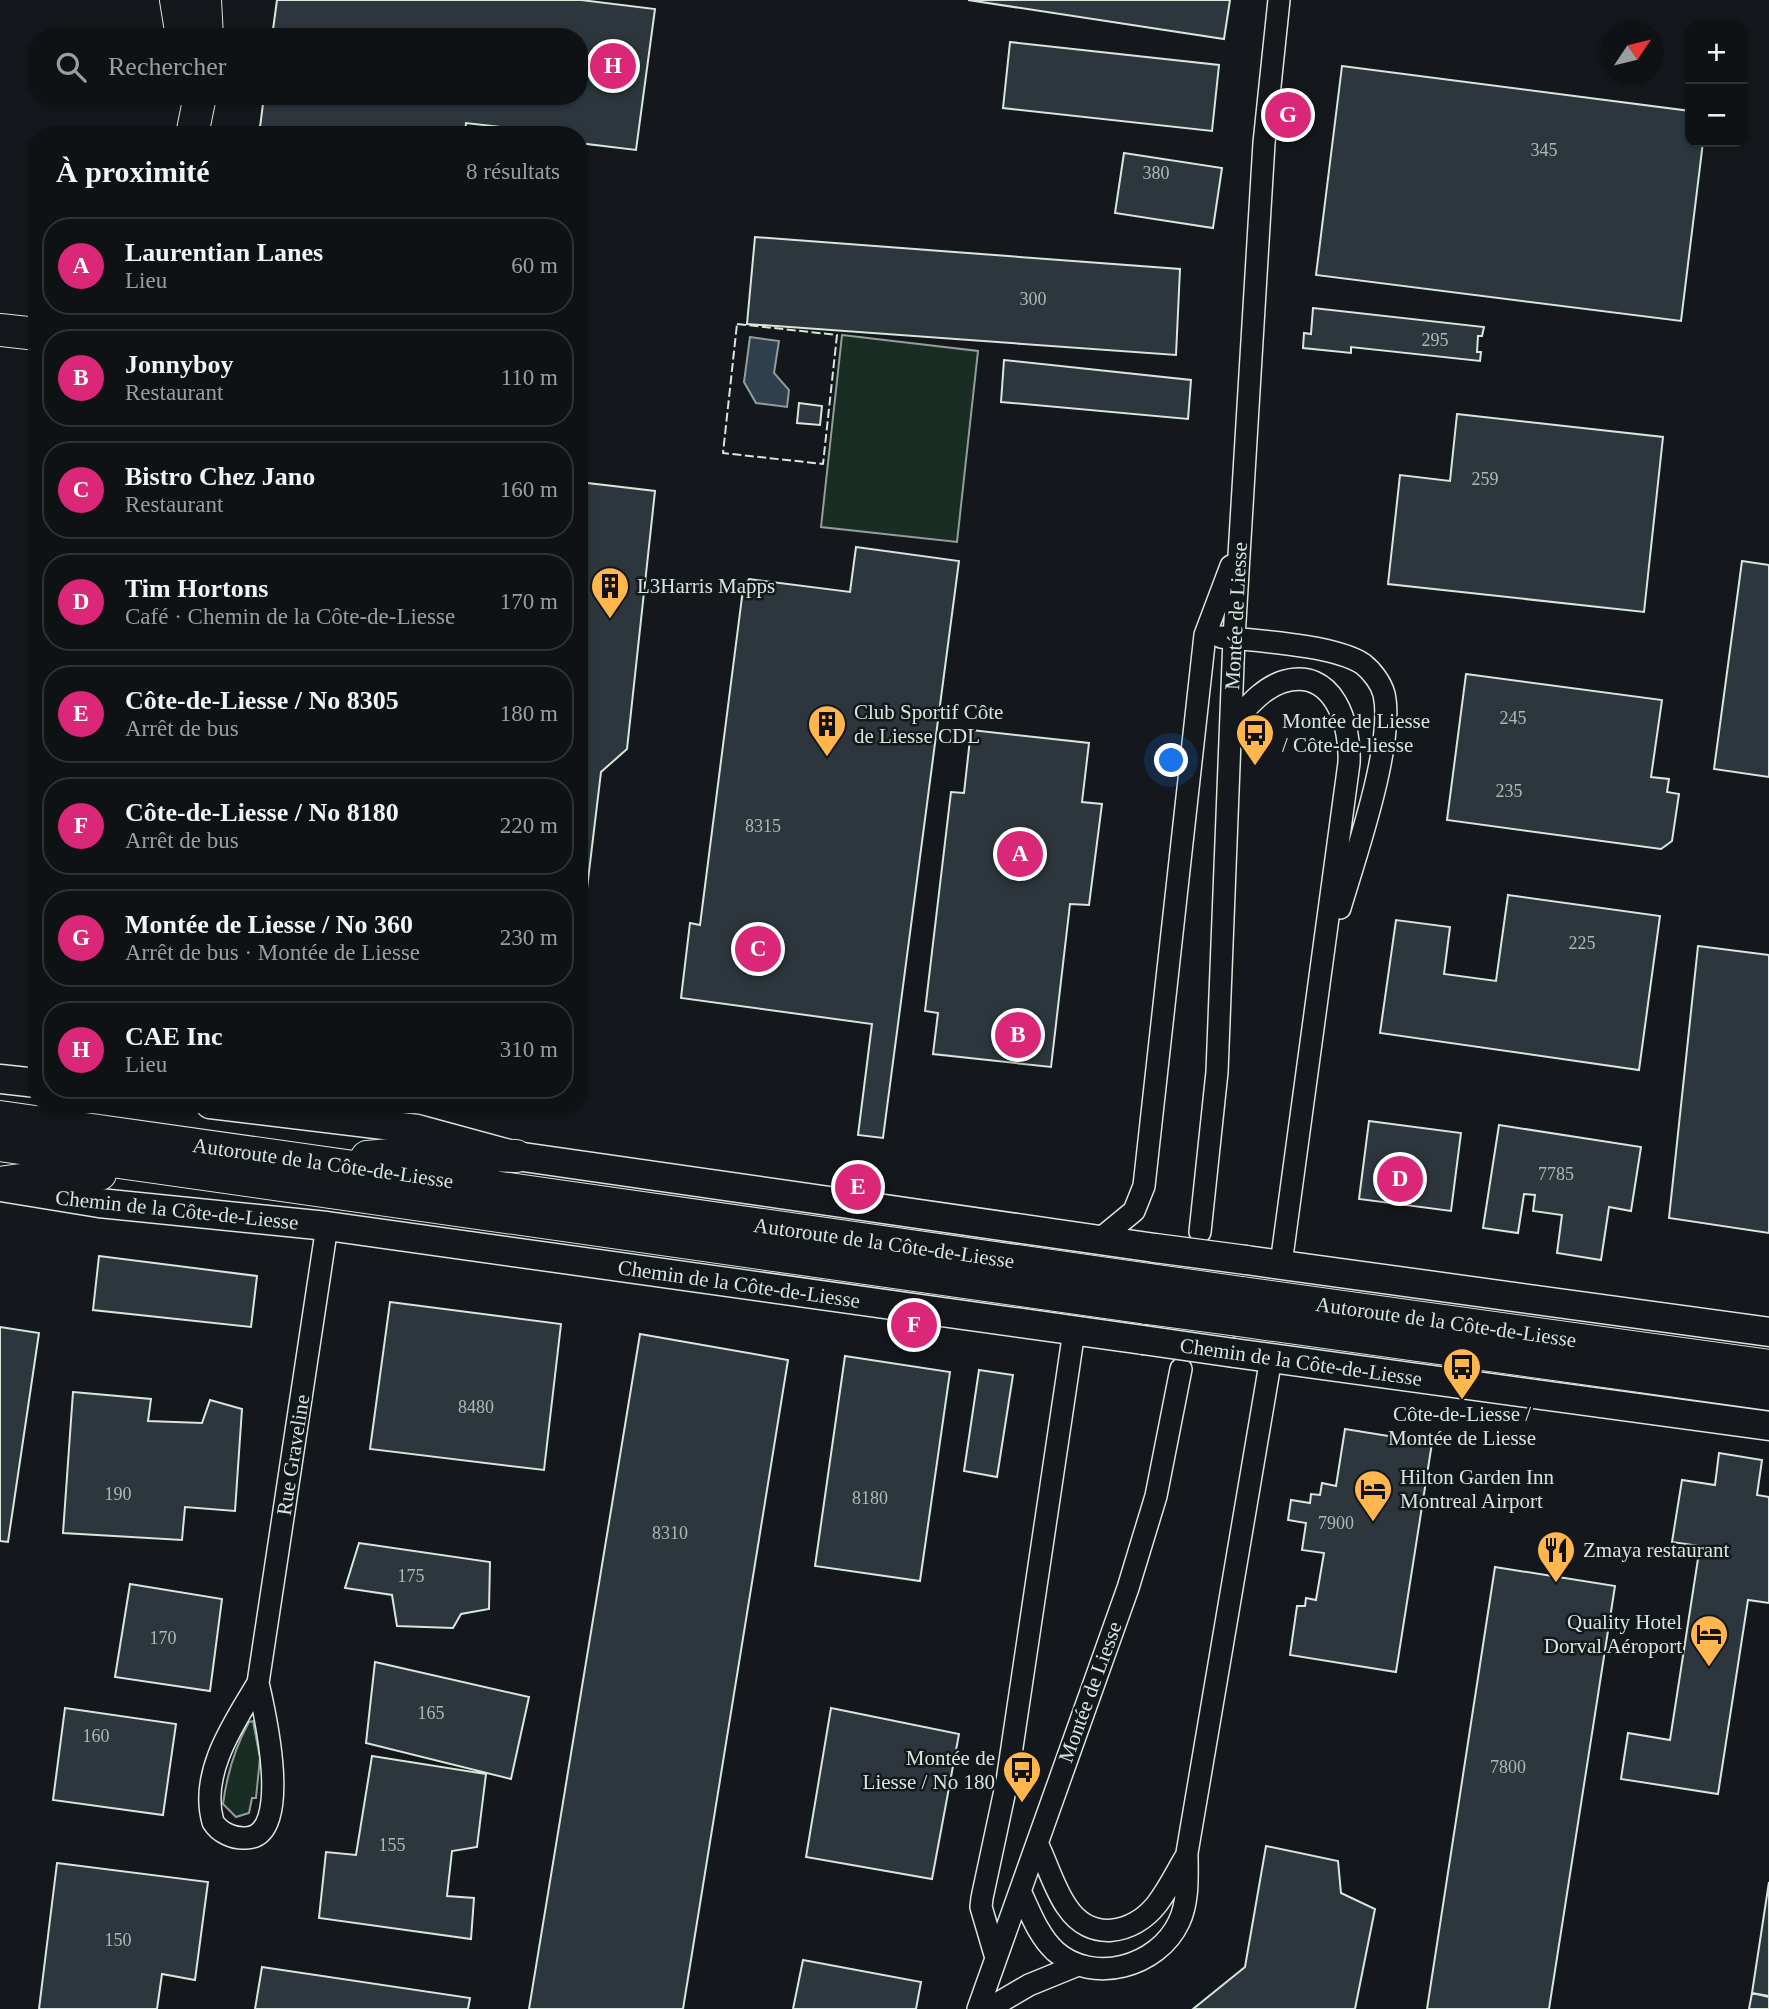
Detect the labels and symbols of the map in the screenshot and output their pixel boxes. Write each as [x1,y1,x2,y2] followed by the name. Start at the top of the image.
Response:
[1601,21,1664,84] north arrow
[590,40,636,92] pin: H
[1265,89,1311,141] pin: G
[1531,140,1558,160] house number: 345
[1143,163,1170,183] house number: 380
[1020,289,1047,309] house number: 300
[1422,330,1449,350] house number: 295
[1472,469,1499,489] house number: 259
[1220,541,1252,691] street label: Montée de Liesse
[589,565,631,620] building icon: L3Harris Mapps
[637,574,775,598] place label: L3Harris Mapps
[854,700,1003,748] place label: Club Sportif Côte de Liesse CDL
[806,703,848,758] building icon: Club Sportif Côte de Liesse CDL
[1500,708,1527,728] house number: 245
[1282,709,1430,757] place label: Montée de Liesse / Côte-de-liesse
[1234,712,1276,767] bus stop icon: Montée de Liesse / Côte-de-liesse
[1154,743,1188,777] your location
[1496,781,1523,801] house number: 235
[745,816,781,836] house number: 8315
[997,828,1043,880] pin: A
[735,923,781,975] pin: C
[1569,933,1596,953] house number: 225
[995,1009,1041,1061] pin: B
[191,1133,455,1193] street label: Autoroute de la Côte-de-Liesse
[1377,1153,1423,1205] pin: D
[835,1161,881,1213] pin: E
[1538,1164,1574,1184] house number: 7785
[54,1185,300,1235] street label: Chemin de la Côte-de-Liesse
[752,1213,1016,1273] street label: Autoroute de la Côte-de-Liesse
[616,1255,862,1313] street label: Chemin de la Côte-de-Liesse
[1314,1292,1578,1352] street label: Autoroute de la Côte-de-Liesse
[891,1299,937,1351] pin: F
[1178,1333,1424,1391] street label: Chemin de la Côte-de-Liesse
[1441,1346,1483,1401] bus stop icon: Côte-de-Liesse / Montée de Liesse
[272,1393,314,1517] street label: Rue Graveline
[458,1397,494,1417] house number: 8480
[1388,1402,1536,1450] place label: Côte-de-Liesse / Montée de Liesse
[1400,1465,1554,1513] place label: Hilton Garden Inn Montreal Airport
[1352,1468,1394,1523] hotel icon: Hilton Garden Inn Montreal Airport
[105,1484,132,1504] house number: 190
[852,1488,888,1508] house number: 8180
[1318,1513,1354,1533] house number: 7900
[652,1523,688,1543] house number: 8310
[1535,1529,1577,1584] restaurant icon: Zmaya restaurant
[1583,1538,1730,1562] place label: Zmaya restaurant
[398,1566,425,1586] house number: 175
[1544,1610,1682,1658] place label: Quality Hotel Dorval Aéroport
[1688,1613,1730,1668] hotel icon: Quality Hotel Dorval Aéroport
[1053,1618,1127,1766] street label: Montée de Liesse
[150,1628,177,1648] house number: 170
[418,1703,445,1723] house number: 165
[83,1726,110,1746] house number: 160
[863,1746,995,1794] place label: Montée de Liesse / No 180
[1001,1749,1043,1804] bus stop icon: Montée de Liesse / No 180
[1490,1757,1526,1777] house number: 7800
[379,1835,406,1855] house number: 155
[105,1930,132,1950] house number: 150

